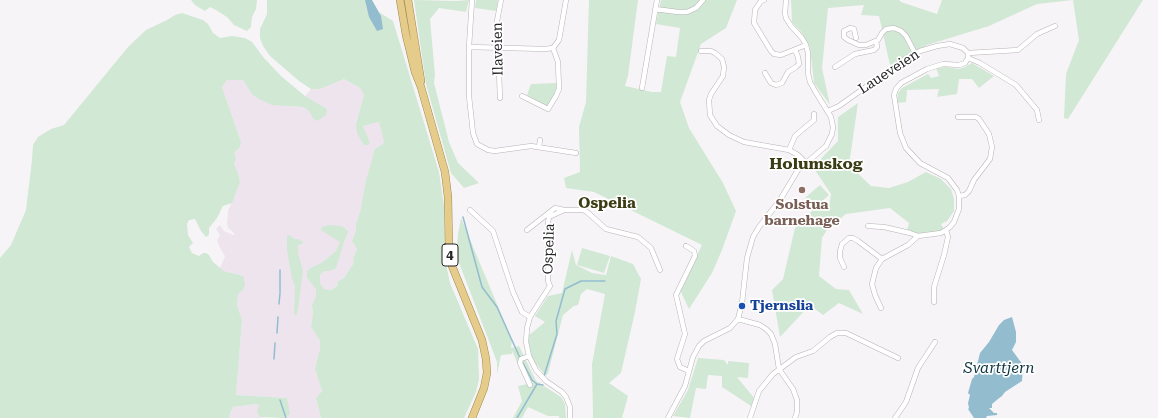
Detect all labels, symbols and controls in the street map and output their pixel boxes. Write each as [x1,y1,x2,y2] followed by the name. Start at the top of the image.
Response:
[489,22,507,76] street label: Ilaveien
[855,46,923,98] street label: Laueveien
[769,154,863,174] district label: Holumskog
[797,185,807,195] marker: Solstua barnehage
[578,195,636,213] district label: Ospelia
[764,197,840,230] place label: Solstua barnehage
[540,223,558,275] street label: Ospelia
[442,244,458,266] road number: 4
[750,298,813,314] place label: Tjernslia
[737,301,747,311] marker: Tjernslia
[964,360,1034,378] water label: Svarttjern

